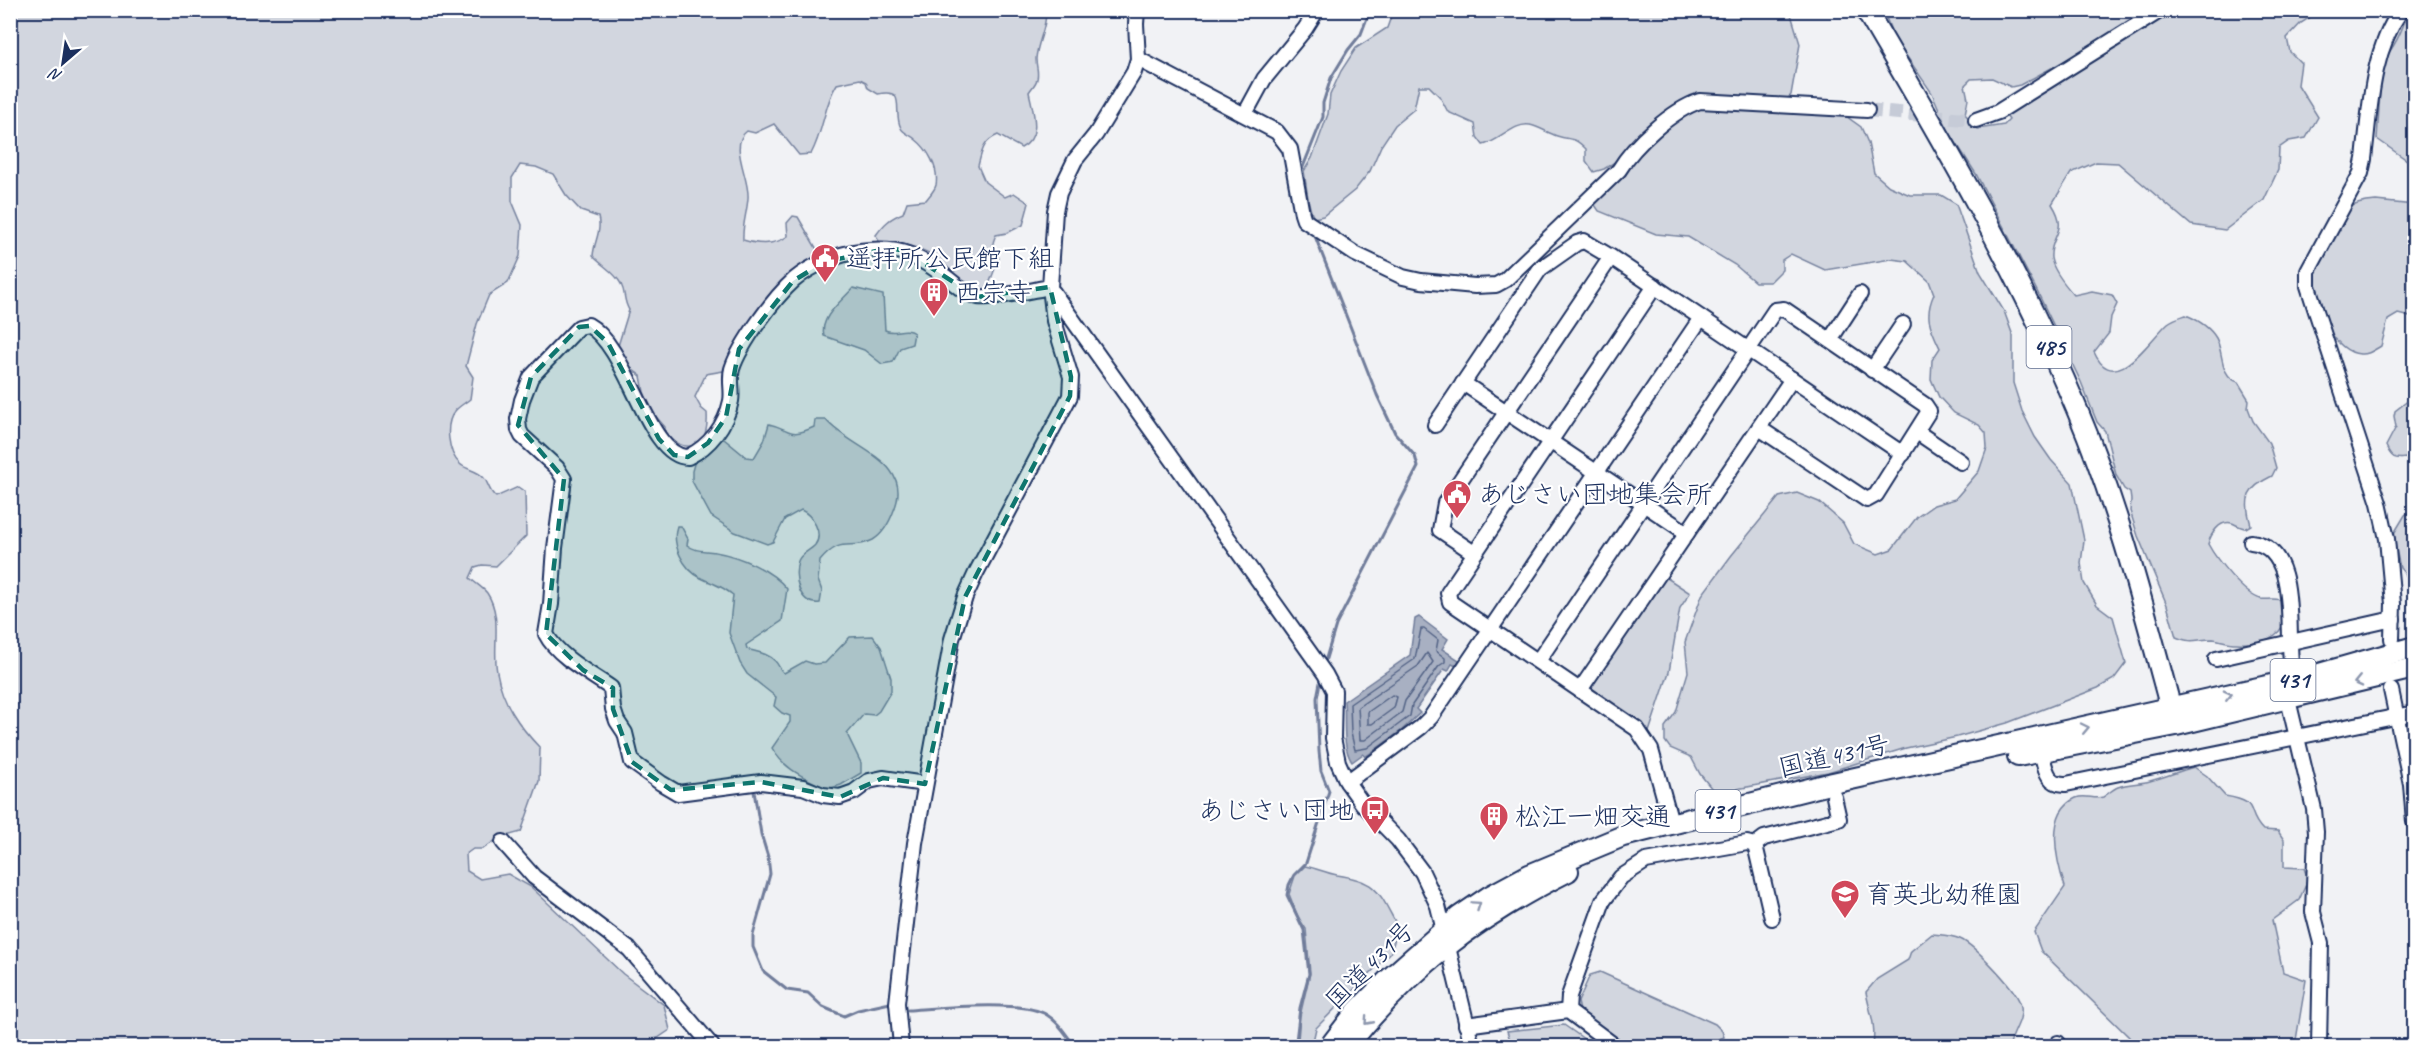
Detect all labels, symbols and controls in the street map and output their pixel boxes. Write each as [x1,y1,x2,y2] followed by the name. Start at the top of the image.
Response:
[33,33,93,93] north arrow
[44,63,65,86] text: N
[809,242,841,284] public building icon: 遥拝所公民館下組
[846,242,1054,275] place label: 遥拝所公民館下組
[918,276,950,318] building icon: 西宗寺
[955,276,1033,309] place label: 西宗寺
[2026,326,2072,368] road number: 485
[1441,478,1473,520] public building icon: あじさい団地集会所
[1478,478,1712,511] place label: あじさい団地集会所
[2270,659,2316,701] road number: 431
[2353,675,2363,688] one-way arrow
[2223,690,2233,703] one-way arrow
[2079,722,2089,735] one-way arrow
[1775,727,1893,785] street label: 国道431号
[1696,790,1740,832] road number: 431
[1198,794,1354,827] place label: あじさい団地
[1359,794,1391,836] bus stop icon: あじさい団地
[1478,800,1510,842] building icon: 松江一畑交通
[1515,800,1671,833] place label: 松江一畑交通
[1829,878,1861,920] school or university icon: 育英北幼稚園
[1866,878,2022,911] place label: 育英北幼稚園
[1471,901,1482,912] one-way arrow
[1318,913,1422,1017] street label: 国道431号
[1364,1014,1375,1025] one-way arrow

